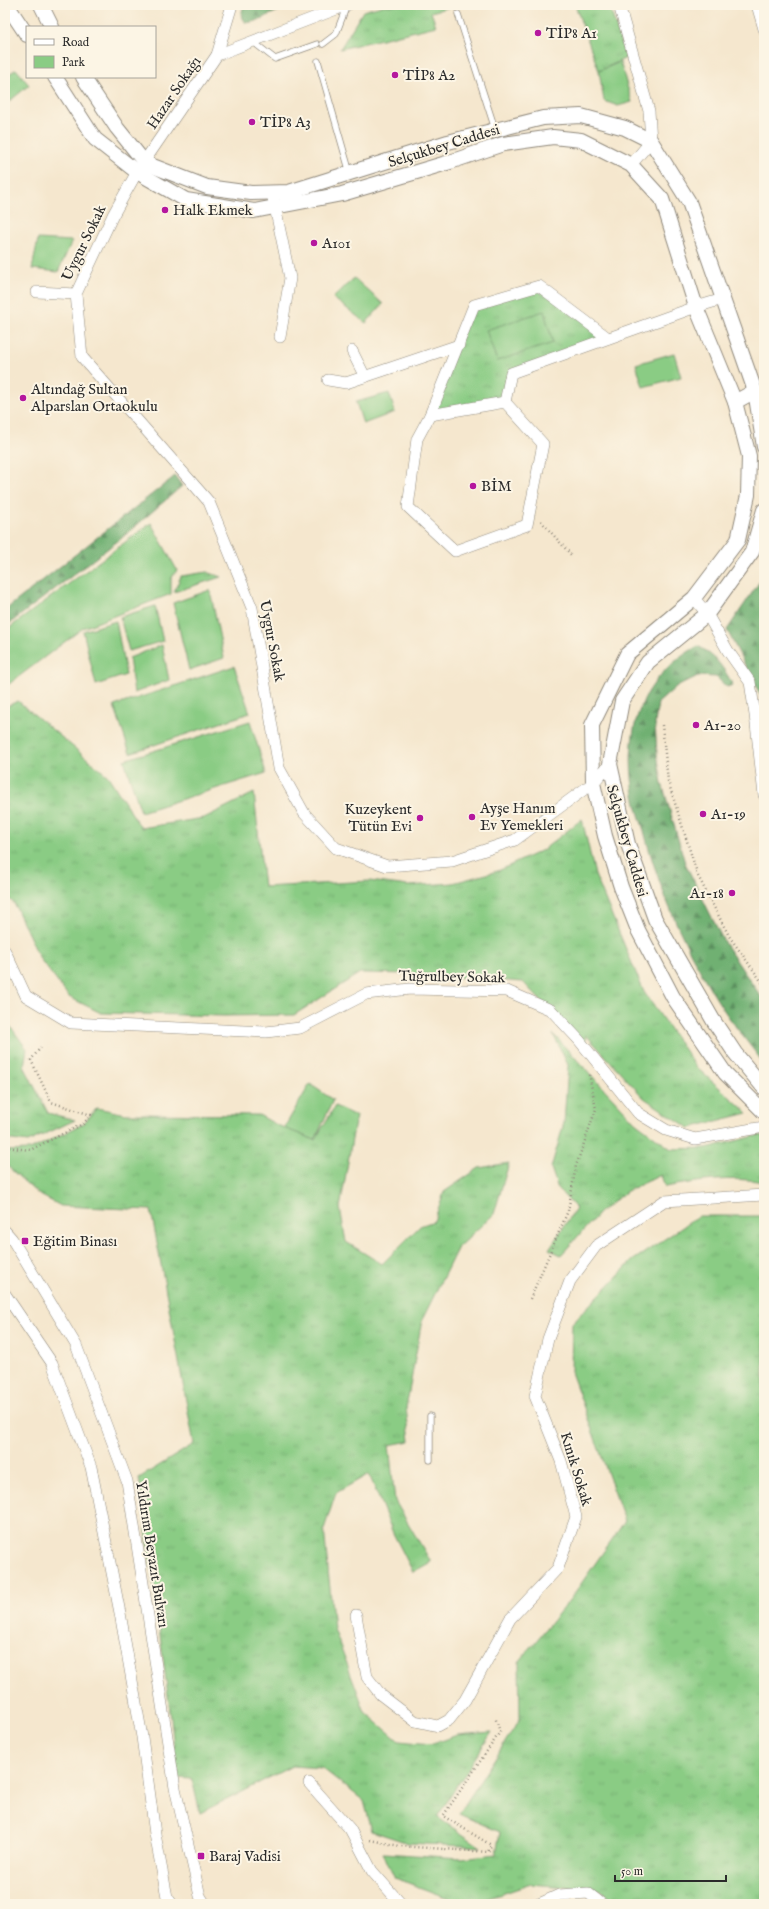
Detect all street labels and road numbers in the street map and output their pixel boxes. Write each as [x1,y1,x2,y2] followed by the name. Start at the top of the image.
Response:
[143,53,205,133] street label: Hazar Sokağı
[386,120,502,172] street label: Selçukbey Caddesi
[57,201,111,284] street label: Uygur Sokak
[255,599,289,684] street label: Uygur Sokak
[602,783,652,899] street label: Selçukbey Caddesi
[398,967,506,987] street label: Tuğrulbey Sokak
[556,1430,597,1509] street label: Kınık Sokak
[131,1479,173,1629] street label: Yıldırım Beyazıt Bulvarı

